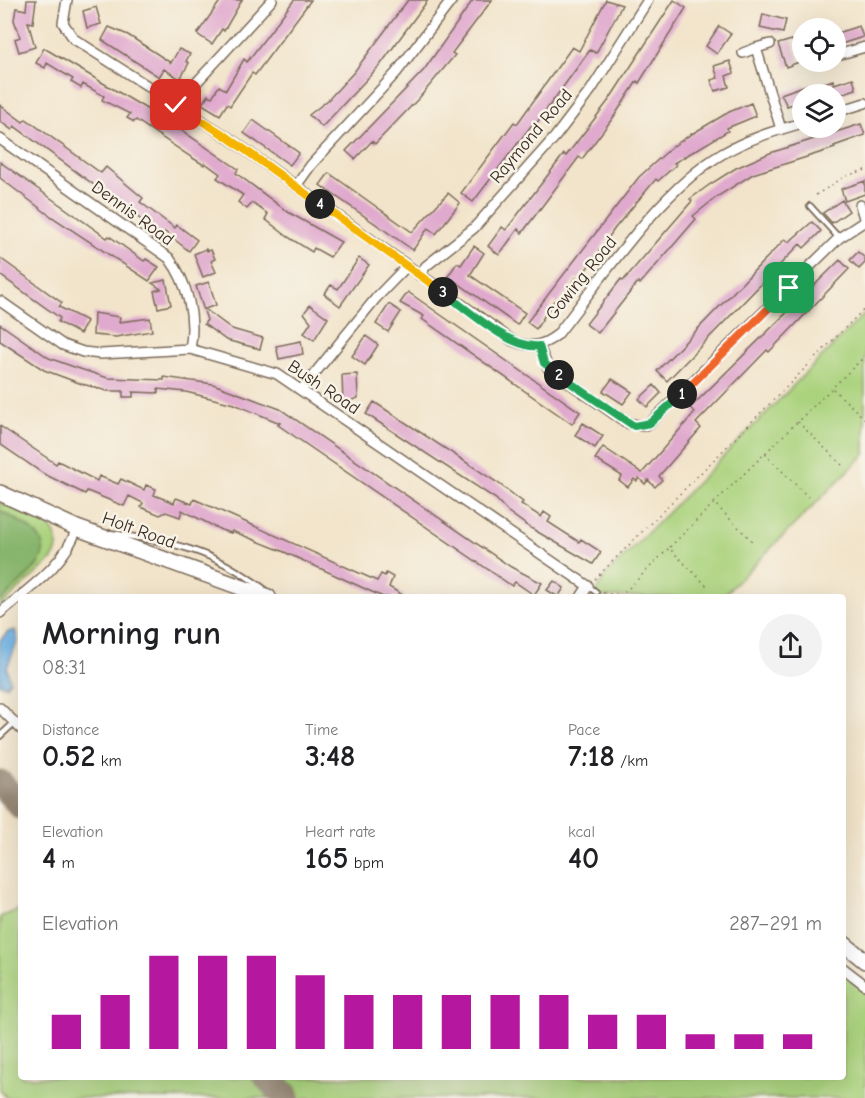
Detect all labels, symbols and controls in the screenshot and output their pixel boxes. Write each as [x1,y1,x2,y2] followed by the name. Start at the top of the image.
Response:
[792,18,846,138] map controls
[792,18,846,72] button: locate
[150,79,201,130] pin
[792,84,846,138] button: layers
[486,85,577,188] street label: Raymond Road
[159,88,192,121] icon: check
[87,176,178,250] street label: Dennis Road
[305,189,335,219] pin: 4
[316,195,324,213] text: 4
[541,232,621,324] street label: Gowing Road
[763,262,814,313] pin
[772,271,805,304] icon: arrive
[428,277,458,307] pin: 3
[439,283,447,301] text: 3
[284,356,364,419] street label: Bush Road
[544,360,574,390] pin: 2
[555,366,563,384] text: 2
[667,379,697,409] pin: 1
[679,385,685,403] text: 1
[99,508,178,553] street label: Holt Road
[42,614,221,652] text: Morning run
[759,614,822,677] button: share
[42,656,86,679] text: 08:31
[42,721,99,739] text: Distance
[305,721,338,739] text: Time
[568,721,600,739] text: Pace
[42,739,95,774] text: 0.52
[305,739,355,774] text: 3:48
[568,739,615,774] text: 7:18
[95,752,122,770] text: km
[615,752,648,770] text: /km
[42,823,103,841] text: Elevation
[305,823,376,841] text: Heart rate
[568,823,595,841] text: kcal
[42,841,56,876] text: 4
[305,841,348,876] text: 165
[568,841,599,876] text: 40
[56,854,75,872] text: m
[348,854,384,872] text: bpm
[42,912,119,935] text: Elevation
[729,912,822,935] text: 287–291 m

